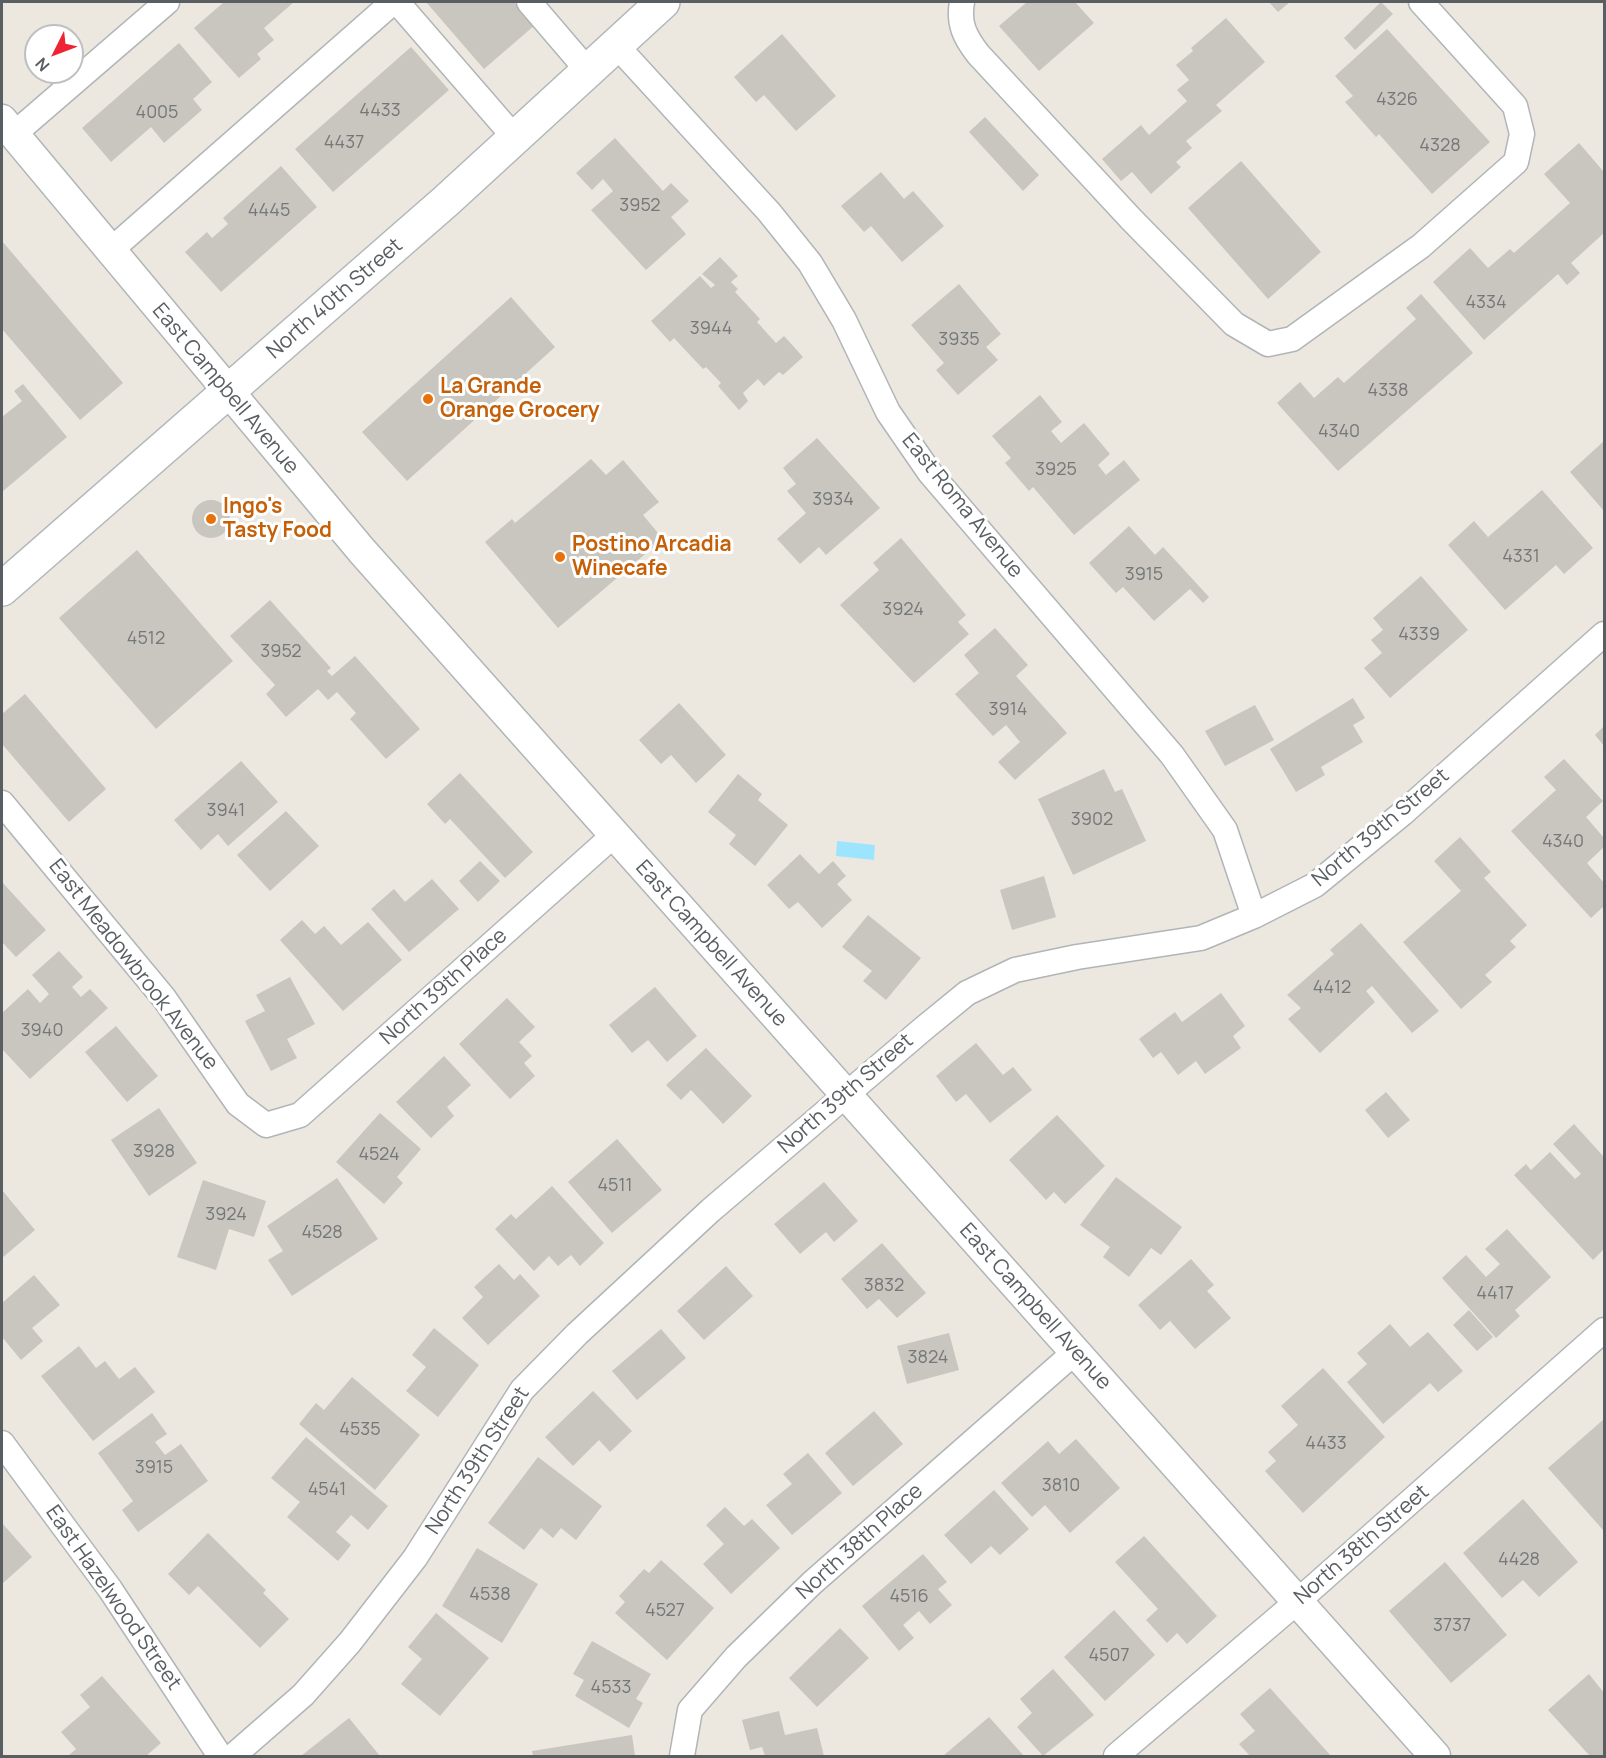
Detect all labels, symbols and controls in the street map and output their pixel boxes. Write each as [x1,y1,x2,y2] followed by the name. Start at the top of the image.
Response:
[24,24,84,84] north arrow
[30,53,54,76] text: N
[1376,89,1418,111] house number: 4326
[359,100,401,122] house number: 4433
[136,102,178,124] house number: 4005
[324,132,364,154] house number: 4437
[1419,135,1461,157] house number: 4328
[619,195,661,217] house number: 3952
[248,200,290,222] house number: 4445
[262,233,408,365] street label: North 40th Street
[1465,292,1507,314] house number: 4334
[146,299,304,479] street label: East Campbell Avenue
[690,318,732,340] house number: 3944
[938,329,980,351] house number: 3935
[440,374,600,424] place label: La Grande Orange Grocery
[1368,380,1408,402] house number: 4338
[421,392,435,406] marker: La Grande Orange Grocery
[1318,421,1360,443] house number: 4340
[896,429,1028,583] street label: East Roma Avenue
[1035,459,1077,481] house number: 3925
[812,489,854,511] house number: 3934
[223,494,332,544] place label: Ingo's Tasty Food
[204,512,218,526] marker: Ingo's Tasty Food
[572,532,732,582] place label: Postino Arcadia Winecafe
[1502,546,1540,568] house number: 4331
[553,550,567,564] marker: Postino Arcadia Winecafe
[1125,564,1163,586] house number: 3915
[882,599,924,621] house number: 3924
[1398,624,1440,646] house number: 4339
[127,628,165,650] house number: 4512
[260,641,302,663] house number: 3952
[989,699,1027,721] house number: 3914
[1307,763,1455,893] street label: North 39th Street
[207,800,245,822] house number: 3941
[1071,809,1113,831] house number: 3902
[1542,831,1584,853] house number: 4340
[43,855,223,1075] street label: East Meadowbrook Avenue
[630,856,792,1032] street label: East Campbell Avenue
[375,923,513,1051] street label: North 39th Place
[1313,977,1351,999] house number: 4412
[21,1020,63,1042] house number: 3940
[773,1028,919,1160] street label: North 39th Street
[133,1141,175,1163] house number: 3928
[358,1144,400,1166] house number: 4524
[597,1175,633,1197] house number: 4511
[205,1204,247,1226] house number: 3924
[954,1219,1116,1395] street label: East Campbell Avenue
[301,1222,343,1244] house number: 4528
[864,1275,904,1297] house number: 3832
[1476,1283,1514,1305] house number: 4417
[908,1347,948,1369] house number: 3824
[421,1382,535,1540] street label: North 39th Street
[339,1419,381,1441] house number: 4535
[1305,1433,1347,1455] house number: 4433
[135,1457,173,1479] house number: 3915
[1042,1475,1080,1497] house number: 3810
[308,1479,346,1501] house number: 4541
[792,1479,928,1605] street label: North 38th Place
[1290,1480,1434,1610] street label: North 38th Street
[40,1501,186,1695] street label: East Hazelwood Street
[1498,1549,1540,1571] house number: 4428
[469,1584,511,1606] house number: 4538
[889,1586,929,1608] house number: 4516
[645,1600,685,1622] house number: 4527
[1433,1615,1471,1637] house number: 3737
[1088,1645,1130,1667] house number: 4507
[591,1677,631,1699] house number: 4533

